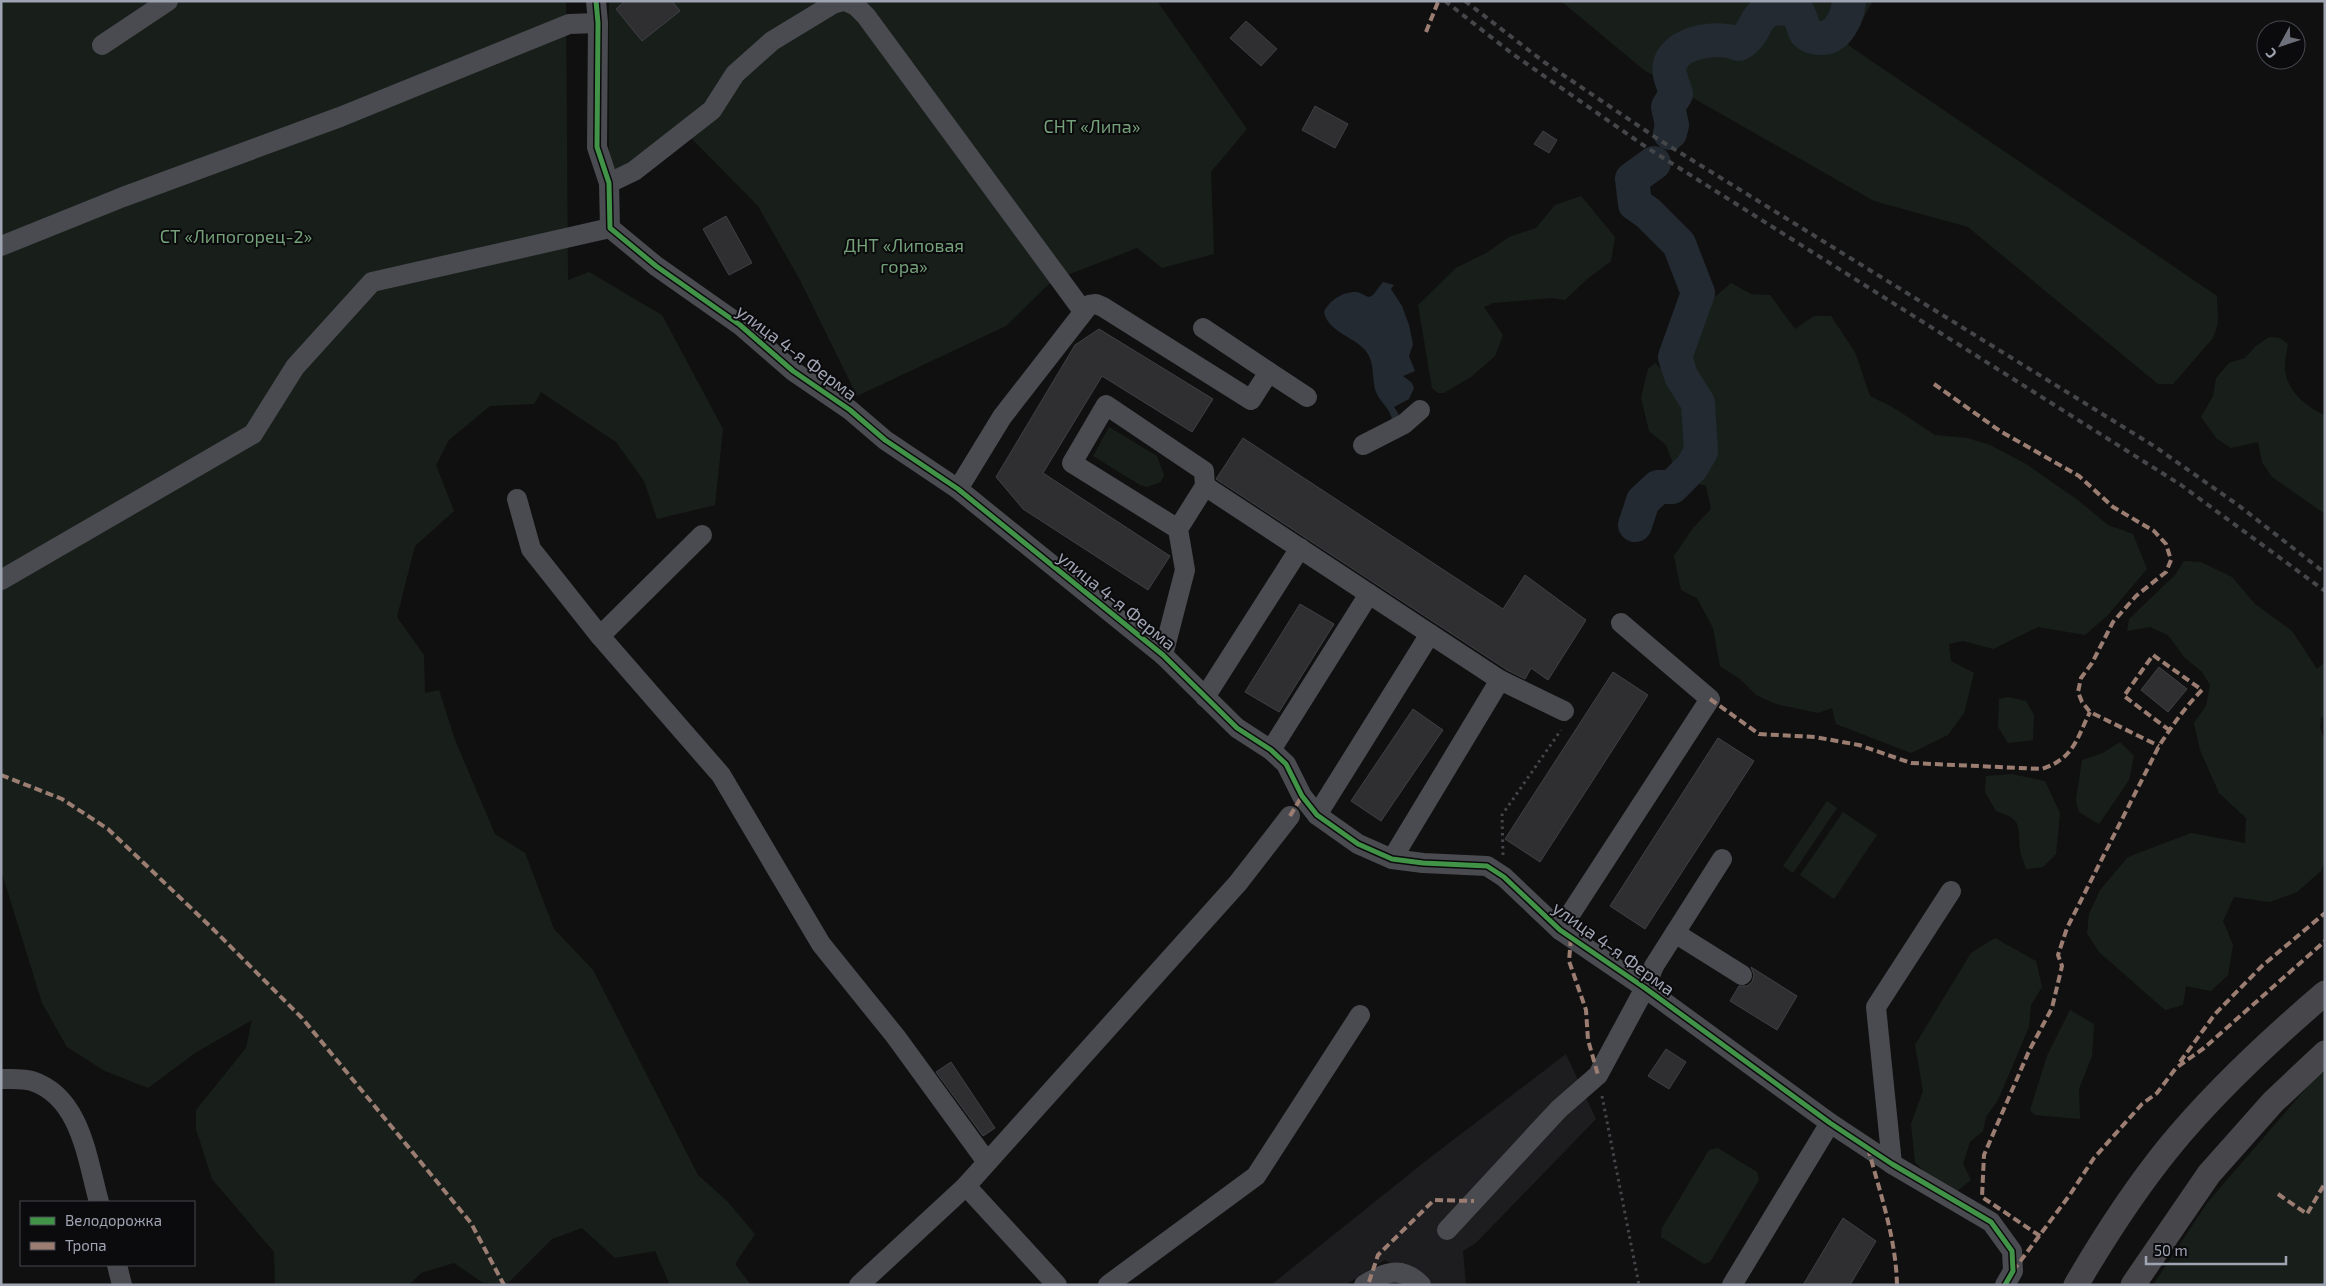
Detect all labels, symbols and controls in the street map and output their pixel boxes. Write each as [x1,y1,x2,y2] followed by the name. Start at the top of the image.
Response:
[2256,20,2306,70] north arrow
[2262,45,2280,62] text: С
[1044,115,1140,137] park label: СНТ «Липа»
[160,225,312,247] park label: СТ «Липогорец-2»
[844,234,964,277] park label: ДНТ «Липовая гора»
[732,299,862,405] street label: улица 4-я Ферма
[1053,546,1181,654] street label: улица 4-я Ферма
[1549,896,1679,1000] street label: улица 4-я Ферма
[20,1201,195,1266] legend
[65,1211,162,1229] text: Велодорожка
[2146,1234,2286,1266] scale bar
[65,1236,107,1254] text: Тропа
[2154,1241,2188,1259] text: 50 m

